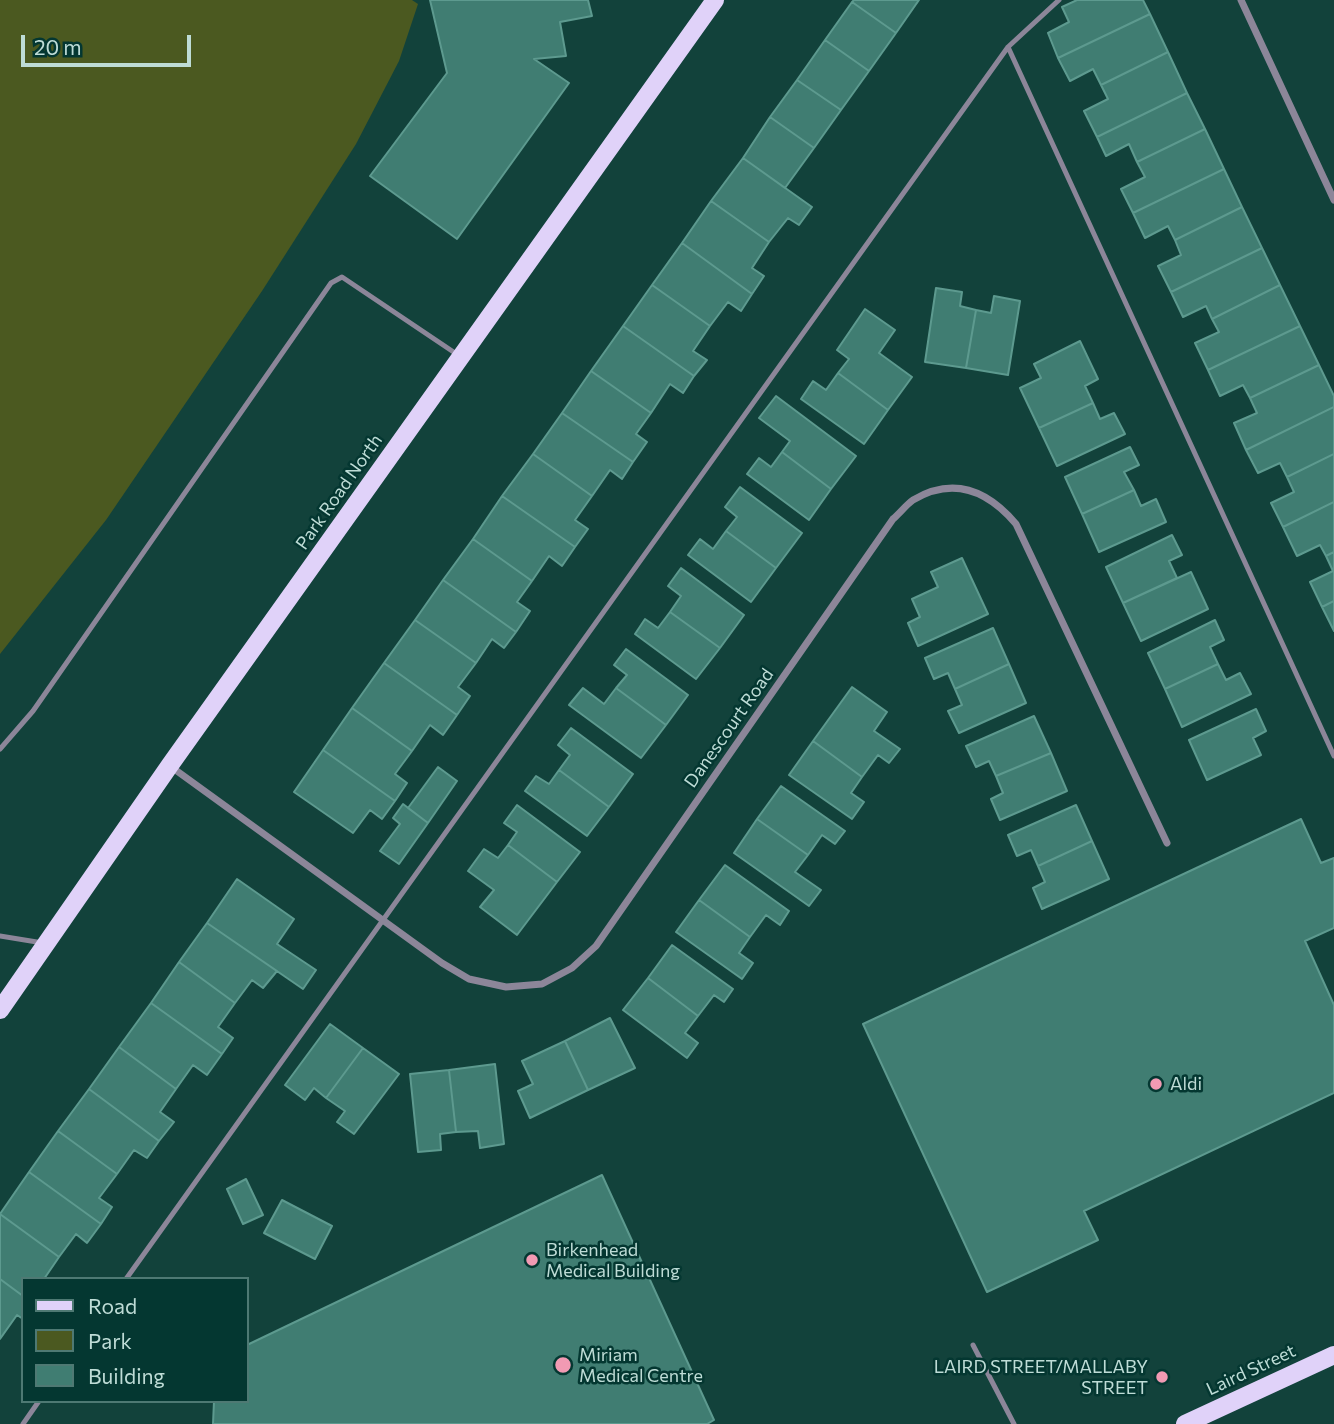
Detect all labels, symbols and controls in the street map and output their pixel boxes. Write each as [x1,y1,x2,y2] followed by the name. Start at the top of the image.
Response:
[24,21,194,65] scale bar
[34,34,82,59] text: 20 m
[291,430,387,554] street label: Park Road North
[680,664,778,792] street label: Danescourt Road
[1170,1073,1202,1095] place label: Aldi
[1148,1076,1164,1092] marker: Aldi
[546,1239,680,1282] place label: Birkenhead Medical Building
[524,1252,540,1268] marker: Birkenhead Medical Building
[21,1277,248,1403] legend
[88,1293,137,1318] text: Road
[88,1328,132,1353] text: Park
[1203,1340,1299,1400] street label: Laird Street
[579,1344,703,1386] place label: Miriam Medical Centre
[553,1355,573,1375] marker: Miriam Medical Centre
[934,1356,1148,1398] place label: LAIRD STREET/MALLABY STREET
[88,1363,165,1388] text: Building
[1154,1369,1170,1385] marker: LAIRD STREET/MALLABY STREET

